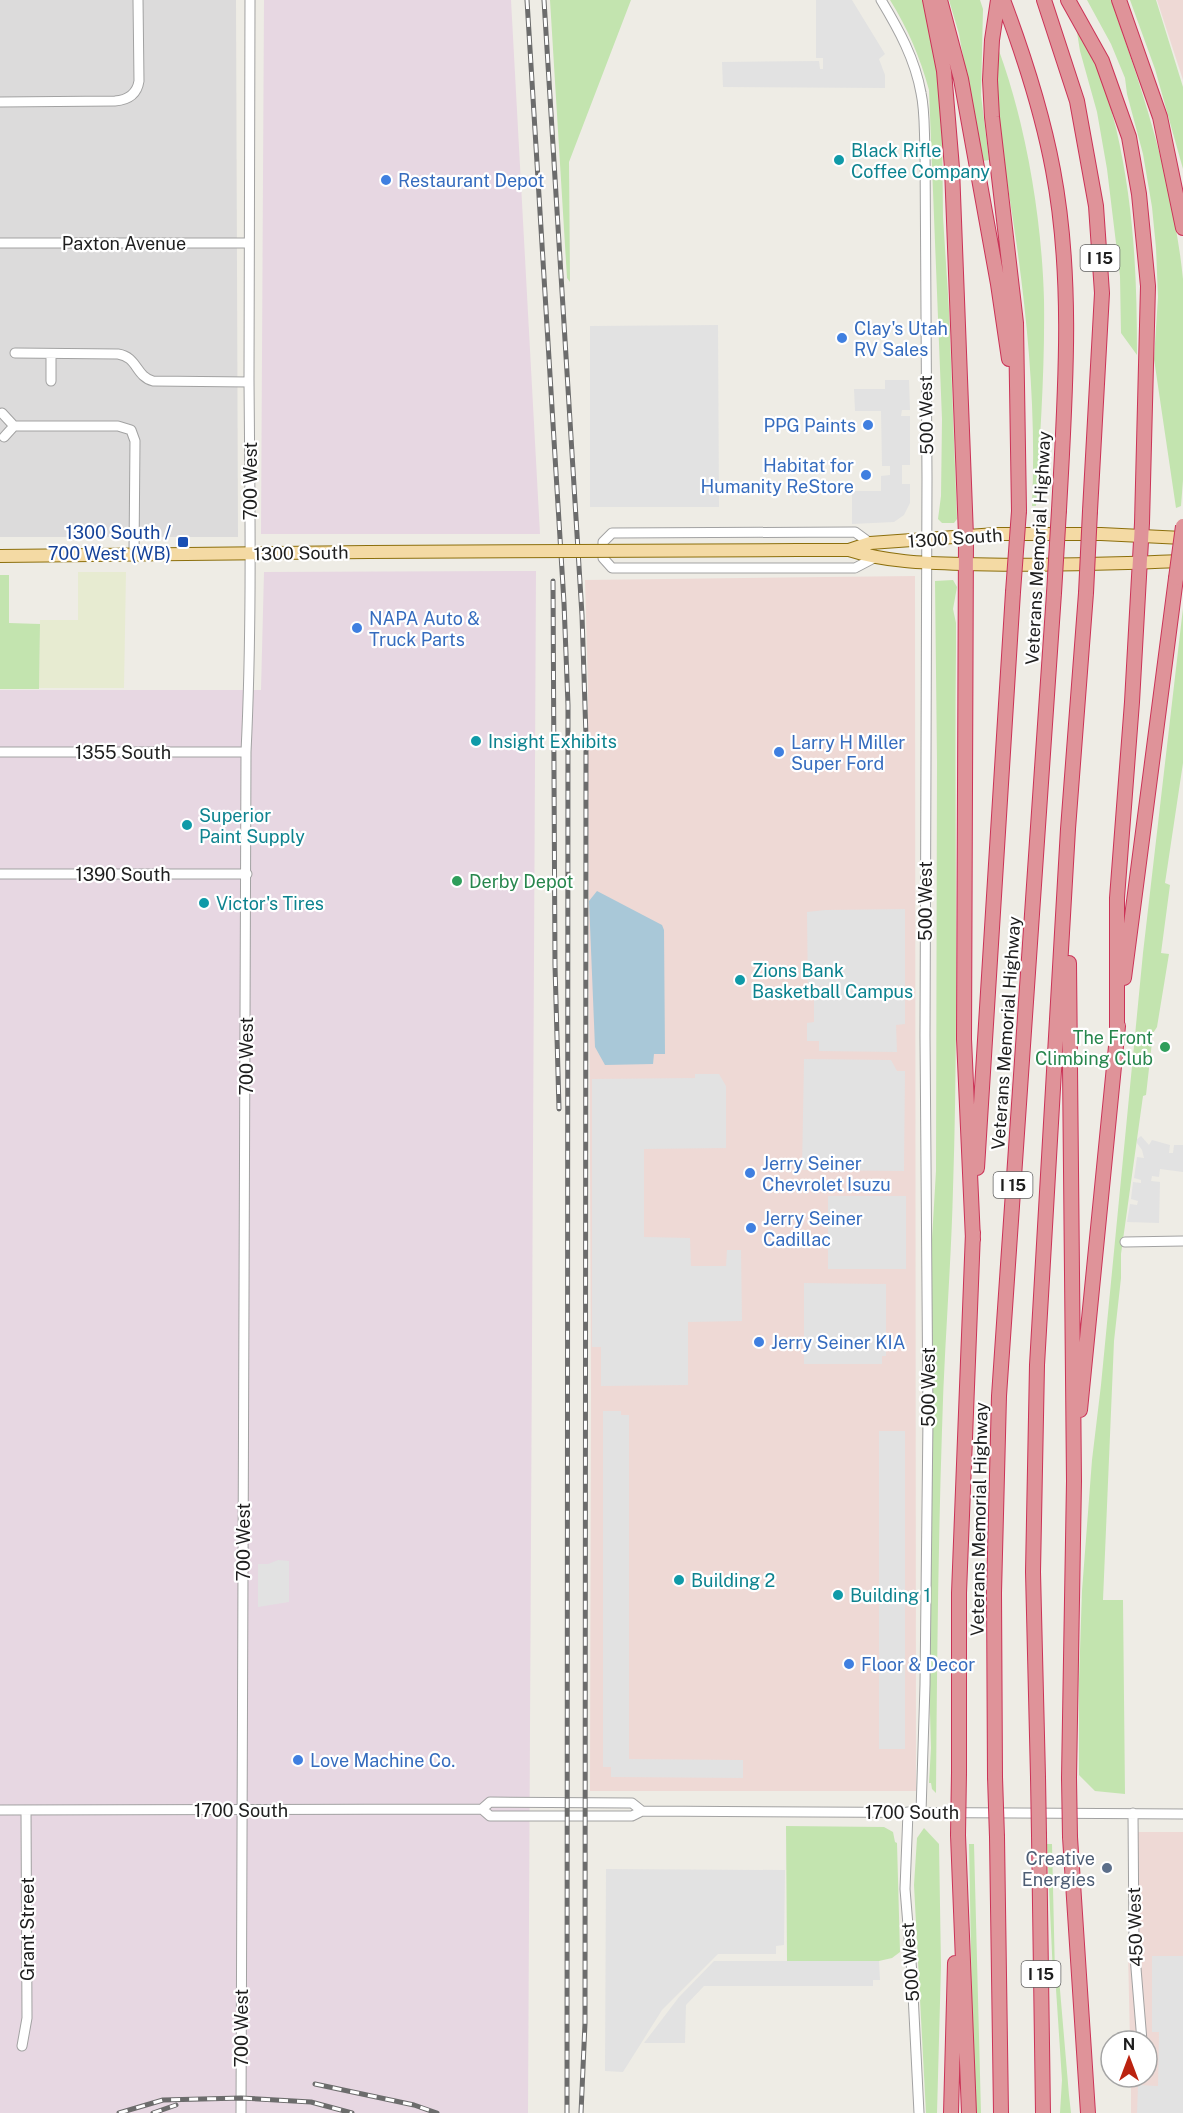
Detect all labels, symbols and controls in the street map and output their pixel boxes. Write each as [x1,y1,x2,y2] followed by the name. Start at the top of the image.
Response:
[851,140,990,182] place label: Black Rifle Coffee Company
[832,153,846,167] marker: Black Rifle Coffee Company
[398,170,545,191] place label: Restaurant Depot
[379,173,393,187] marker: Restaurant Depot
[62,233,186,254] street label: Paxton Avenue
[1080,245,1120,271] road number: I 15
[854,318,948,360] place label: Clay's Utah RV Sales
[835,331,849,345] marker: Clay's Utah RV Sales
[915,375,937,455] street label: 500 West
[764,415,856,436] place label: PPG Paints
[861,418,875,432] marker: PPG Paints
[1021,430,1055,665] street label: Veterans Memorial Highway
[240,442,261,520] street label: 700 West
[701,455,854,497] place label: Habitat for Humanity ReStore
[859,468,873,482] marker: Habitat for Humanity ReStore
[48,522,172,564] place label: 1300 South / 700 West (WB)
[907,524,1003,552] street label: 1300 South
[176,535,190,549] marker: 1300 South / 700 West (WB)
[253,542,349,564] street label: 1300 South
[369,608,480,650] place label: NAPA Auto & Truck Parts
[350,621,364,635] marker: NAPA Auto & Truck Parts
[488,731,617,752] place label: Insight Exhibits
[791,732,905,774] place label: Larry H Miller Super Ford
[469,734,483,748] marker: Insight Exhibits
[75,742,171,763] street label: 1355 South
[772,745,786,759] marker: Larry H Miller Super Ford
[199,805,305,847] place label: Superior Paint Supply
[180,818,194,832] marker: Superior Paint Supply
[915,861,936,941] street label: 500 West
[75,864,171,885] street label: 1390 South
[469,871,573,892] place label: Derby Depot
[450,874,464,888] marker: Derby Depot
[216,893,324,914] place label: Victor's Tires
[197,896,211,910] marker: Victor's Tires
[987,915,1025,1150] street label: Veterans Memorial Highway
[752,960,913,1002] place label: Zions Bank Basketball Campus
[733,973,747,987] marker: Zions Bank Basketball Campus
[236,1017,257,1095] street label: 700 West
[1035,1027,1153,1069] place label: The Front Climbing Club
[1158,1040,1172,1054] marker: The Front Climbing Club
[762,1153,891,1195] place label: Jerry Seiner Chevrolet Isuzu
[743,1166,757,1180] marker: Jerry Seiner Chevrolet Isuzu
[994,1172,1032,1198] road number: I 15
[763,1208,863,1250] place label: Jerry Seiner Cadillac
[744,1221,758,1235] marker: Jerry Seiner Cadillac
[771,1332,906,1353] place label: Jerry Seiner KIA
[752,1335,766,1349] marker: Jerry Seiner KIA
[918,1347,939,1427] street label: 500 West
[966,1401,992,1636] street label: Veterans Memorial Highway
[233,1503,254,1581] street label: 700 West
[691,1570,775,1591] place label: Building 2
[672,1573,686,1587] marker: Building 2
[850,1585,931,1606] place label: Building 1
[831,1588,845,1602] marker: Building 1
[861,1654,975,1675] place label: Floor & Decor
[842,1657,856,1671] marker: Floor & Decor
[310,1750,455,1771] place label: Love Machine Co.
[291,1753,305,1767] marker: Love Machine Co.
[194,1800,288,1821] street label: 1700 South
[865,1802,959,1823] street label: 1700 South
[1022,1848,1095,1890] place label: Creative Energies
[1100,1861,1114,1875] marker: Creative Energies
[17,1877,38,1981] street label: Grant Street
[1123,1887,1147,1967] street label: 450 West
[897,1921,923,2003] street label: 500 West
[1022,1961,1060,1987] road number: I 15
[231,1989,252,2067] street label: 700 West
[1099,2029,1159,2089] north arrow
[1123,2035,1135,2054] text: N

